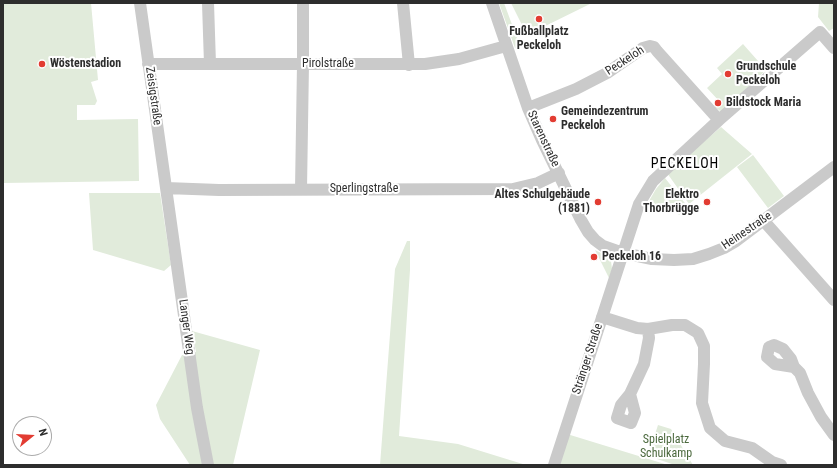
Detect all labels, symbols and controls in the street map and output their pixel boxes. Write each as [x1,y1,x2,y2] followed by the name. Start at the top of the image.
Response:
[534,14,544,24] marker: Fußballplatz Peckeloh
[509,25,569,53] place label: Fußballplatz Peckeloh
[603,43,647,79] street label: Peckeloh
[50,57,121,71] place label: Wöstenstadion
[302,57,354,71] street label: Pirolstraße
[37,59,47,69] marker: Wöstenstadion
[736,60,796,88] place label: Grundschule Peckeloh
[142,66,164,126] street label: Zeisigstraße
[723,69,733,79] marker: Grundschule Peckeloh
[726,96,801,110] place label: Bildstock Maria
[713,98,723,108] marker: Bildstock Maria
[561,105,648,133] place label: Gemeindezentrum Peckeloh
[524,109,562,169] street label: Starenstraße
[548,114,558,124] marker: Gemeindezentrum Peckeloh
[651,156,719,172] district label: PECKELOH
[330,182,398,196] street label: Sperlingstraße
[494,188,590,216] place label: Altes Schulgebäude (1881)
[643,188,699,216] place label: Elektro Thorbrügge
[593,197,603,207] marker: Altes Schulgebäude (1881)
[702,197,712,207] marker: Elektro Thorbrügge
[719,209,775,253] street label: Heinestraße
[602,250,661,264] place label: Peckeloh 16
[589,252,599,262] marker: Peckeloh 16
[175,298,197,356] street label: Langer Weg
[570,322,606,396] street label: Stränger Straße
[12,416,52,456] north arrow
[36,427,50,438] text: N
[640,433,692,461] park label: Spielplatz Schulkamp

